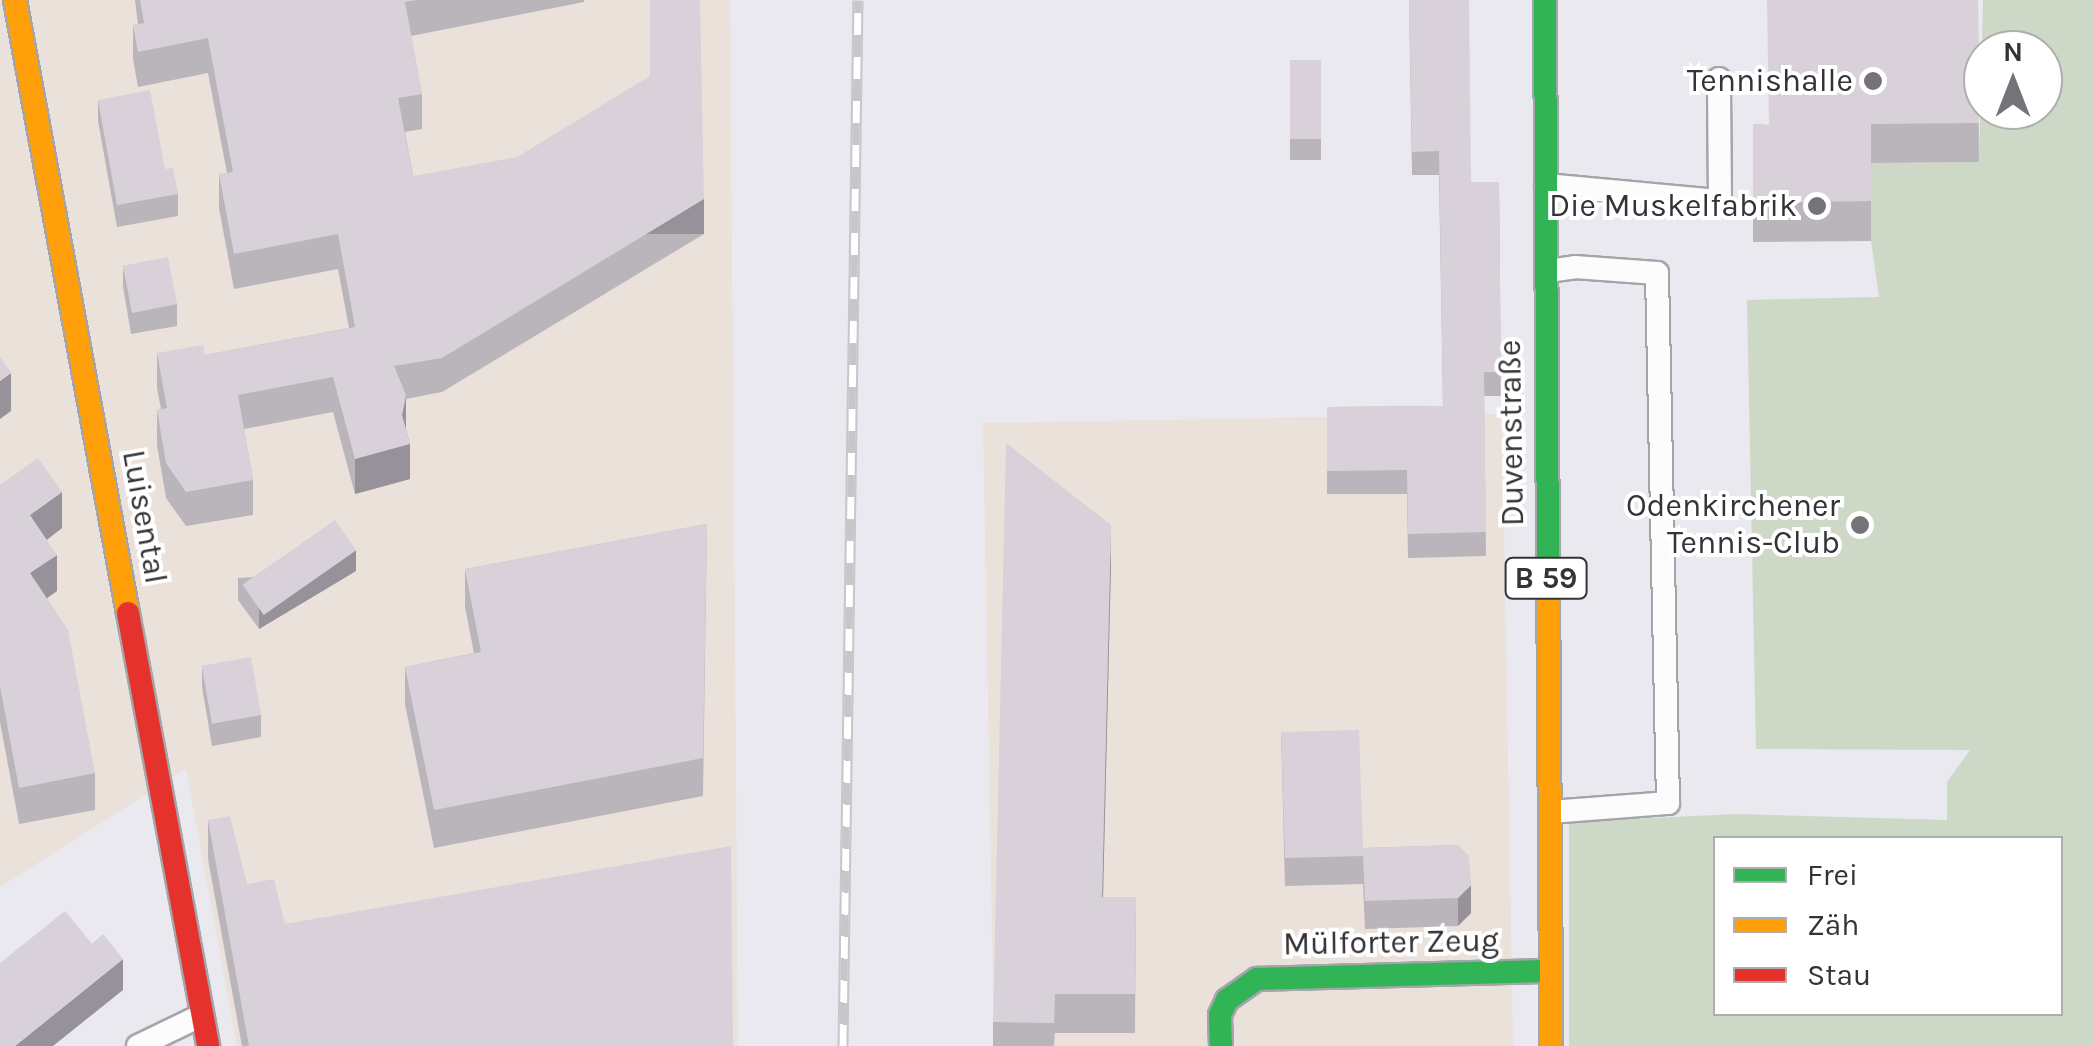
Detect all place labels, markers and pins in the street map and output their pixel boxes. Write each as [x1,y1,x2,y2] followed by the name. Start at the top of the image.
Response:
[1687,62,1853,100] place label: Tennishalle
[1862,70,1884,92] marker: Tennishalle
[1549,187,1797,225] place label: Die Muskelfabrik
[1806,195,1828,217] marker: Die Muskelfabrik
[1626,488,1840,563] place label: Odenkirchener Tennis-Club
[1849,514,1871,536] marker: Odenkirchener Tennis-Club

